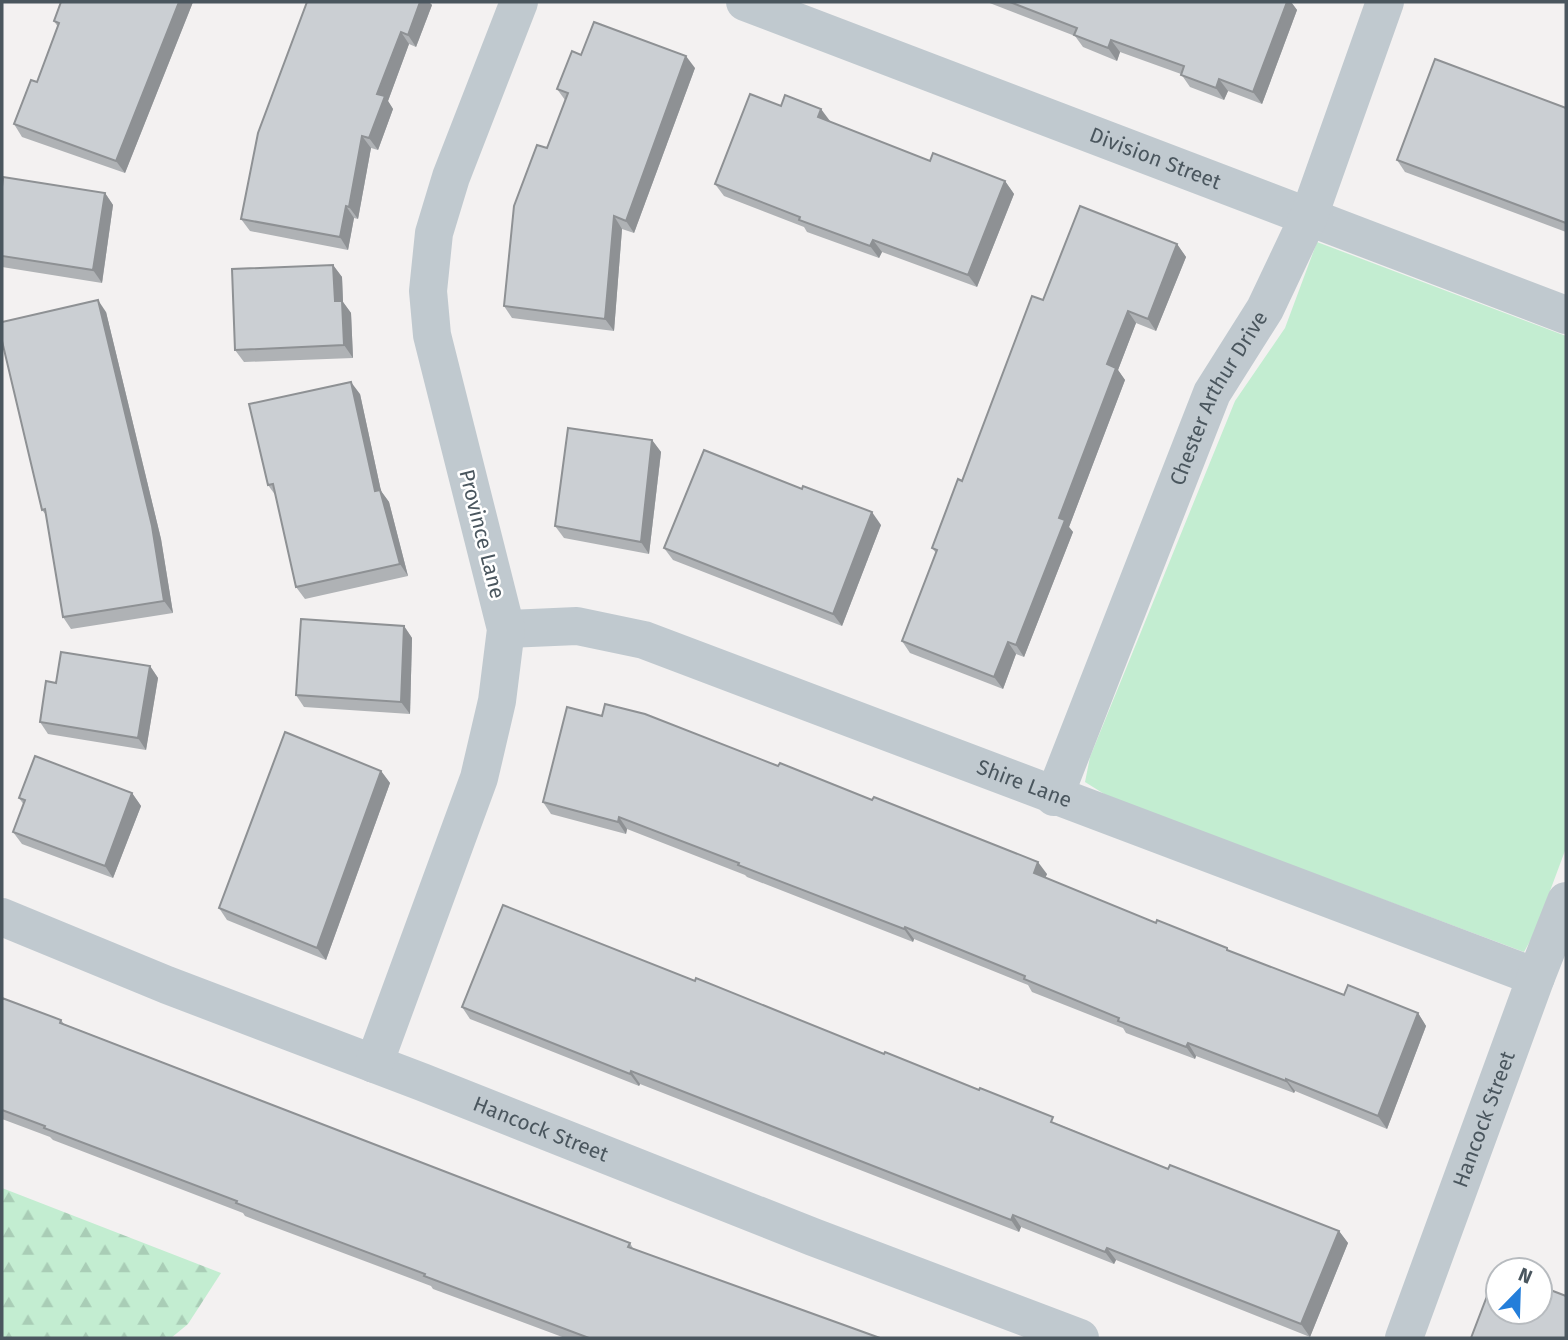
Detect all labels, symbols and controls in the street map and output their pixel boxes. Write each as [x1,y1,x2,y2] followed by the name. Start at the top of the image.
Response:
[1086,122,1225,195] street label: Division Street
[1164,306,1273,489] street label: Chester Arthur Drive
[453,467,511,601] street label: Province Lane
[973,754,1075,813] street label: Shire Lane
[1447,1047,1521,1191] street label: Hancock Street
[469,1091,613,1168] street label: Hancock Street
[1484,1256,1554,1326] north arrow
[1515,1263,1536,1289] text: N

